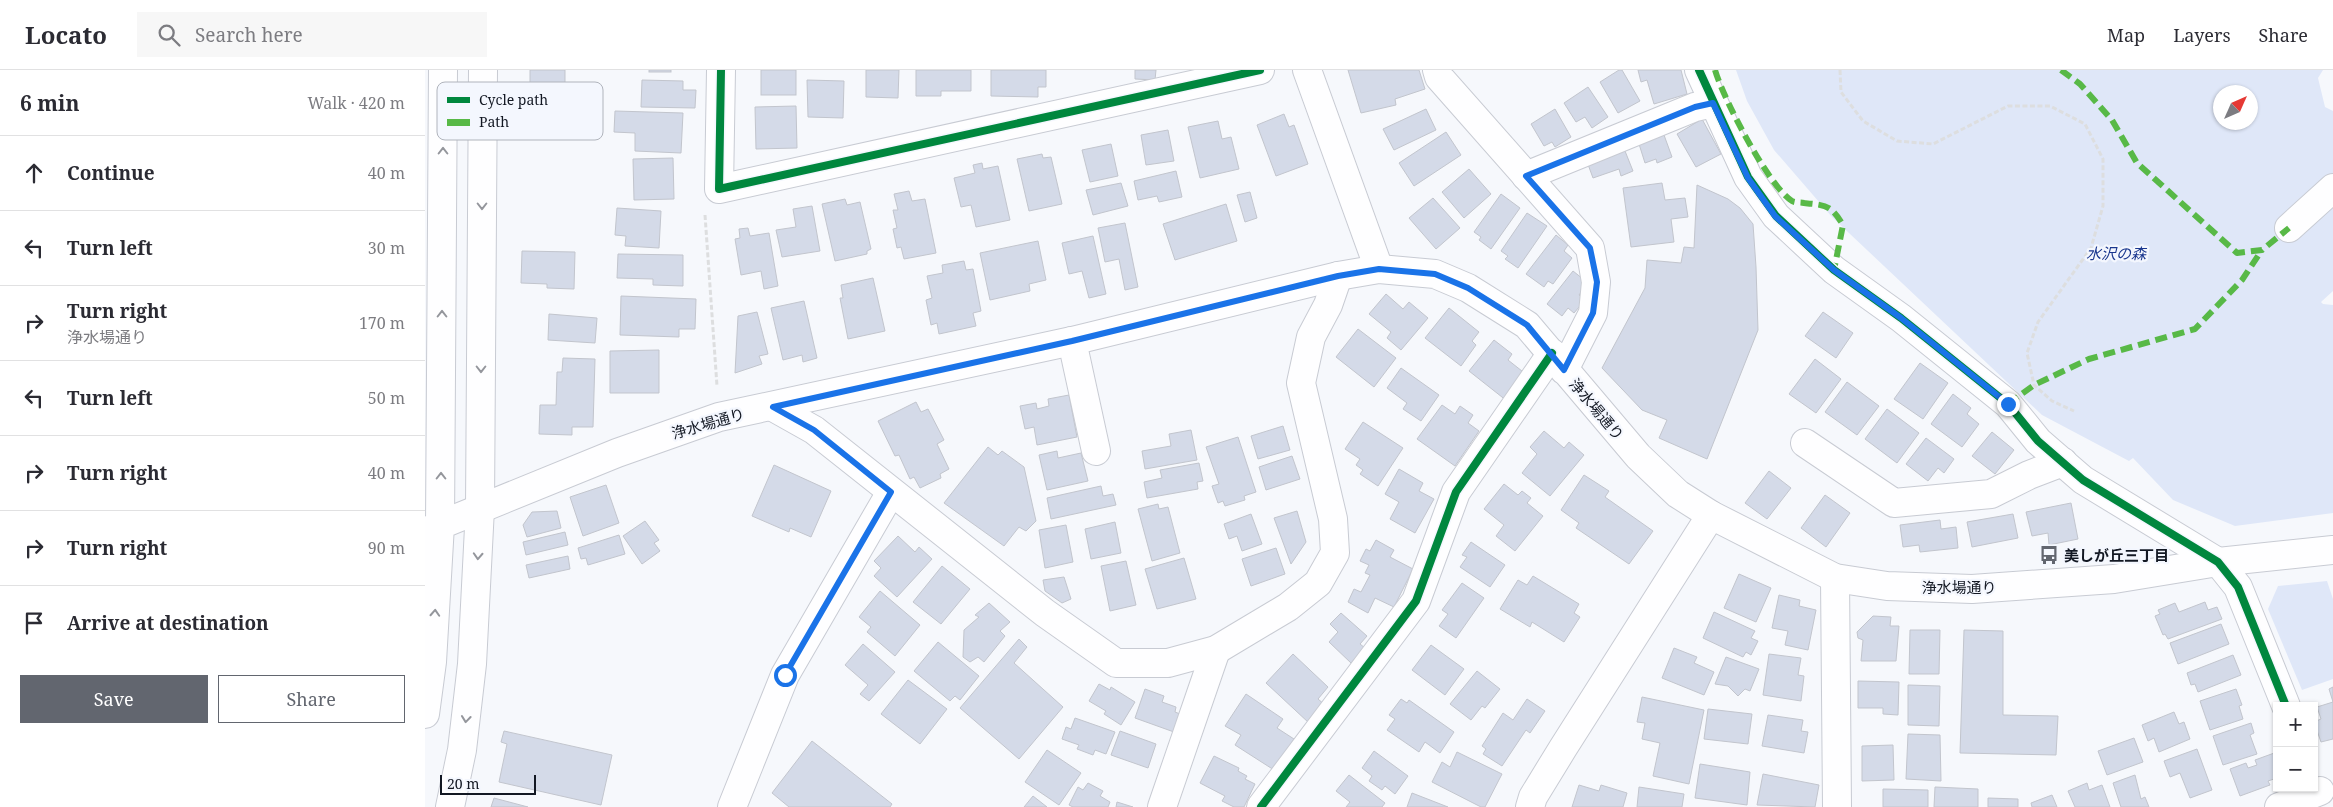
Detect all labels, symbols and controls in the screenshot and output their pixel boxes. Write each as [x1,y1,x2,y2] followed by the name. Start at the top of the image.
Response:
[137,12,487,57] search box
[25,18,107,51] text: Locato
[155,21,183,49] icon: search
[195,22,303,48] text: Search here
[2107,23,2145,47] text: Map
[2173,23,2231,47] text: Layers
[2259,23,2308,47] text: Share
[437,82,603,140] legend
[2213,85,2258,130] north arrow
[20,89,79,117] text: 6 min
[479,90,548,109] text: Cycle path
[308,92,405,114] text: Walk · 420 m
[479,112,509,131] text: Path
[438,147,448,154] one-way arrow
[20,159,48,187] icon: ahead
[67,160,155,186] text: Continue
[368,162,405,184] text: 40 m
[477,202,487,210] one-way arrow
[20,234,48,262] icon: left
[67,235,153,261] text: Turn left
[368,237,405,259] text: 30 m
[2086,243,2148,263] park label: 水沢の森
[67,298,167,324] text: Turn right
[20,309,48,337] icon: right
[437,309,447,317] one-way arrow
[359,312,405,334] text: 170 m
[67,326,147,348] text: 浄水場通り
[476,365,486,373] one-way arrow
[1565,374,1629,444] street label: 浄水場通り
[20,384,48,412] icon: left
[67,385,153,411] text: Turn left
[368,387,405,409] text: 50 m
[1997,393,2020,416] route end
[669,403,747,443] street label: 浄水場通り
[20,459,48,487] icon: right
[67,460,167,486] text: Turn right
[368,462,405,484] text: 40 m
[436,472,446,480] one-way arrow
[20,534,48,562] icon: right
[67,535,167,561] text: Turn right
[368,537,405,559] text: 90 m
[2038,544,2060,566] bus stop icon: 美しが丘三丁目
[2064,545,2169,565] place label: 美しが丘三丁目
[472,553,483,561] one-way arrow
[1921,577,1997,597] street label: 浄水場通り
[20,609,48,637] icon: arrive
[430,609,441,617] one-way arrow
[67,610,269,636] text: Arrive at destination
[774,664,797,687] route start
[20,675,208,723] button: Save
[218,675,405,723] button: Share
[2273,702,2318,792] map controls
[2273,702,2318,747] button: +
[461,715,472,723] one-way arrow
[2273,747,2318,792] button: −
[440,772,536,795] scale bar
[447,774,480,793] text: 20 m

